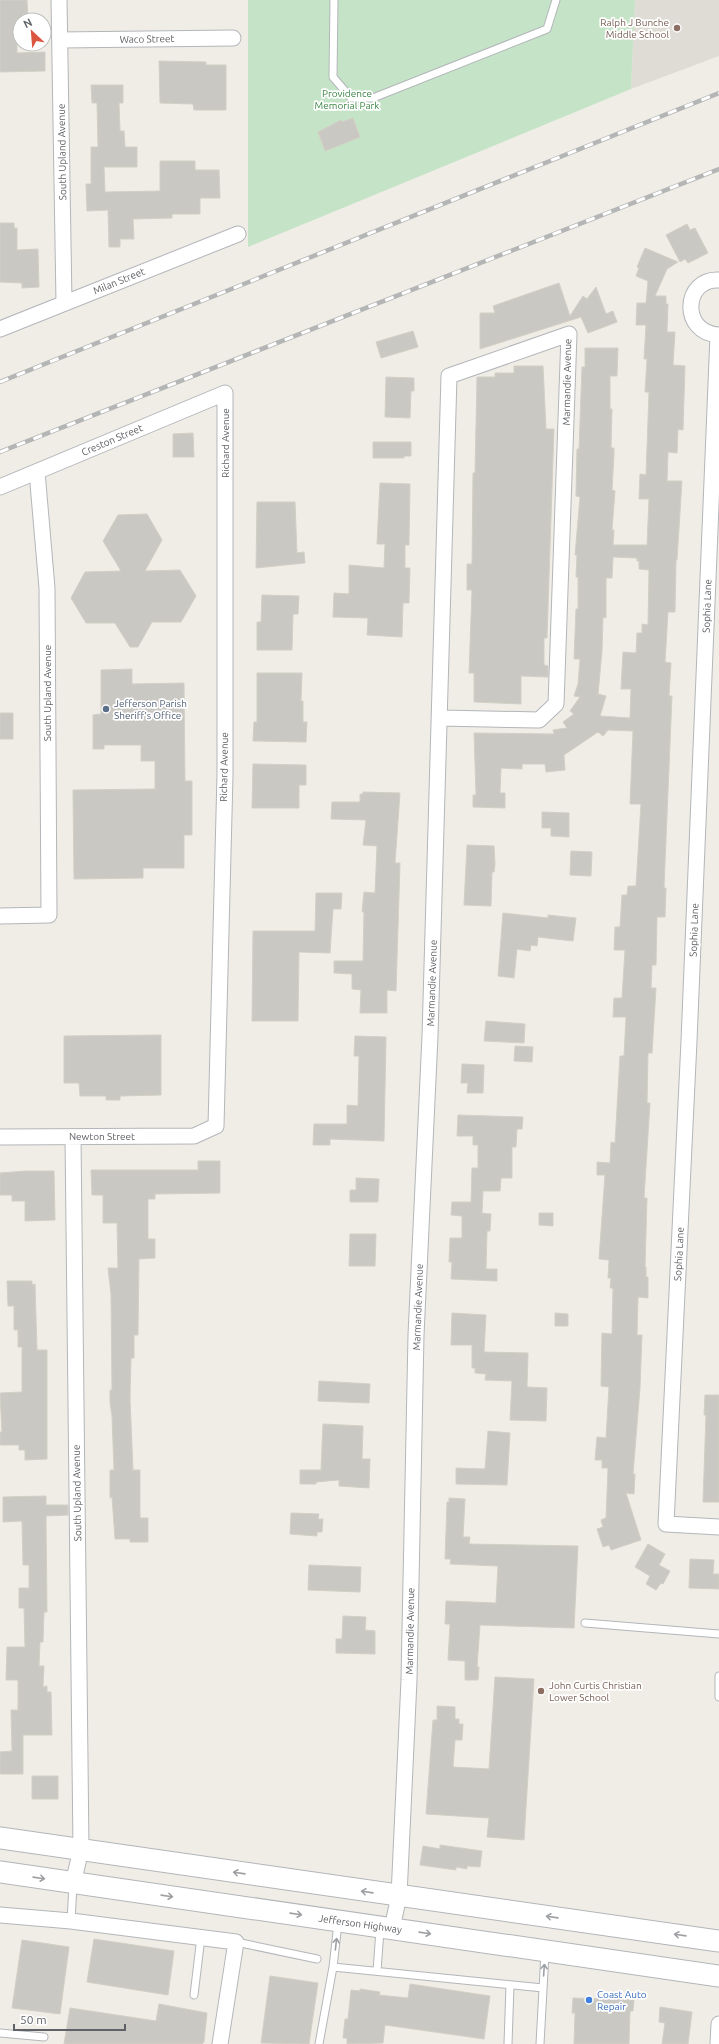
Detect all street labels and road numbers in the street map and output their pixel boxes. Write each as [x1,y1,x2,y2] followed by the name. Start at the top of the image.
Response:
[119,33,175,45] street label: Waco Street
[56,104,68,200] street label: South Upland Avenue
[92,266,147,296] street label: Milan Street
[561,338,573,426] street label: Marmandie Avenue
[220,408,231,478] street label: Richard Avenue
[80,422,144,458] street label: Creston Street
[701,579,713,633] street label: Sophia Lane
[42,645,53,741] street label: South Upland Avenue
[218,732,230,802] street label: Richard Avenue
[688,903,700,957] street label: Sophia Lane
[425,939,439,1027] street label: Marmandie Avenue
[69,1131,135,1142] street label: Newton Street
[672,1227,686,1281] street label: Sophia Lane
[411,1263,425,1351] street label: Marmandie Avenue
[71,1445,83,1541] street label: South Upland Avenue
[404,1587,416,1675] street label: Marmandie Avenue
[318,1913,403,1935] street label: Jefferson Highway

